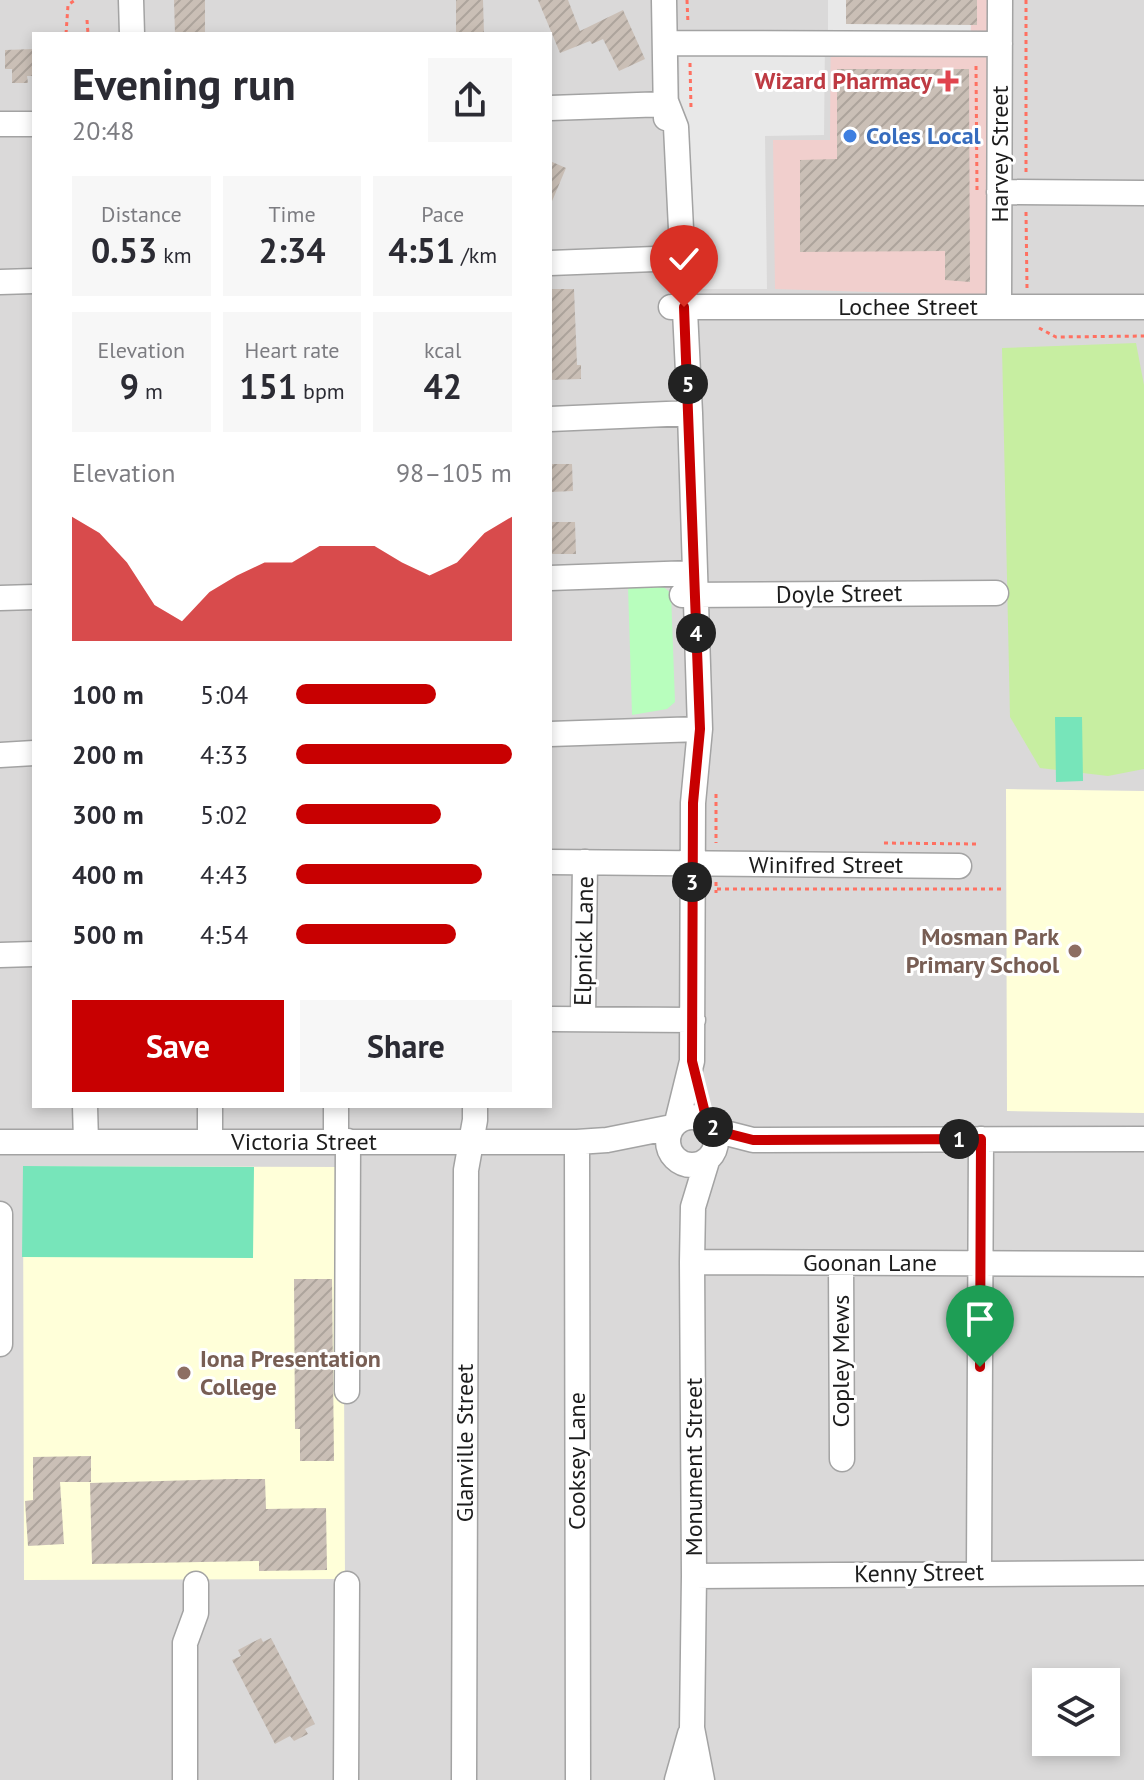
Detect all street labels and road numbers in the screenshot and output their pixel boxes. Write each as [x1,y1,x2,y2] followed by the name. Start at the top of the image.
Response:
[984,85,1015,223] street label: Harvey Street
[838,291,978,322] street label: Lochee Street
[776,577,902,610] street label: Doyle Street
[749,849,903,880] street label: Winifred Street
[567,876,600,1006] street label: Elpnick Lane
[230,1126,377,1157] street label: Victoria Street
[803,1247,937,1278] street label: Goonan Lane
[825,1295,856,1427] street label: Copley Mews
[449,1364,480,1522] street label: Glanville Street
[678,1378,709,1556] street label: Monument Street
[561,1392,592,1530] street label: Cooksey Lane
[854,1556,984,1589] street label: Kenny Street

